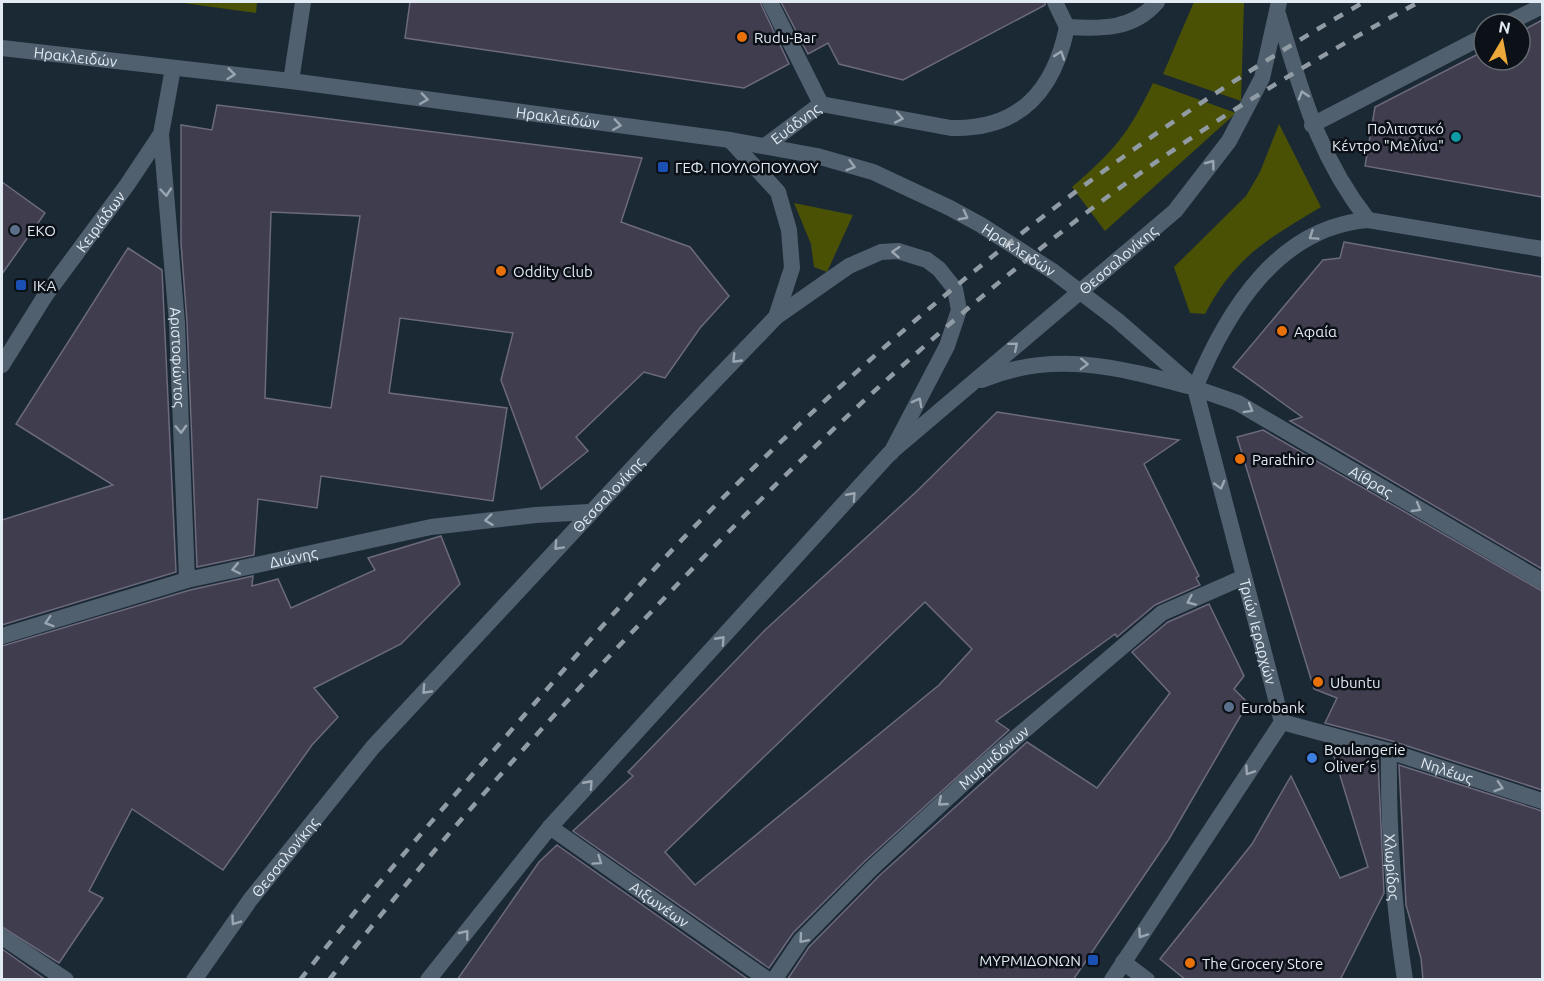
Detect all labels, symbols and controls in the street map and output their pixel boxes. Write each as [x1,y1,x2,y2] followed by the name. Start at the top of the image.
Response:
[1472,12,1532,72] north arrow
[1497,17,1512,37] text: N
[754,29,817,46] place label: Rudu-Bar
[735,30,749,44] marker: Rudu-Bar
[33,43,118,70] street label: Ηρακλειδών
[1052,50,1065,61] one-way arrow
[226,67,235,80] one-way arrow
[1298,90,1310,101] one-way arrow
[420,92,429,104] one-way arrow
[767,99,824,147] street label: Ευάδνης
[515,103,600,131] street label: Ηρακλειδών
[894,111,904,124] one-way arrow
[613,118,622,130] one-way arrow
[1332,120,1444,154] place label: Πολιτιστικό Κέντρο "Μελίνα"
[1449,130,1463,144] marker: Πολιτιστικό Κέντρο "Μελίνα"
[675,159,819,176] place label: ΓΕΦ. ΠΟΥΛΟΠΟΥΛΟΥ
[845,159,855,171] one-way arrow
[656,160,670,174] marker: ΓΕΦ. ΠΟΥΛΟΠΟΥΛΟΥ
[1203,160,1214,171] one-way arrow
[72,188,128,255] street label: Κειριάδων
[159,188,172,197] one-way arrow
[958,209,968,220] one-way arrow
[979,220,1059,279] street label: Ηρακλειδών
[27,222,56,239] place label: EKO
[1075,222,1160,297] street label: Θεσσαλονίκης
[8,223,22,237] marker: EKO
[1309,229,1320,240] one-way arrow
[892,246,901,259] one-way arrow
[513,263,593,280] place label: Oddity Club
[494,264,508,278] marker: Oddity Club
[33,277,56,294] place label: ΙΚΑ
[14,278,28,292] marker: ΙΚΑ
[167,306,189,408] street label: Αριστοφώντος
[1294,323,1337,340] place label: Αφαία
[1275,324,1289,338] marker: Αφαία
[1007,343,1018,354] one-way arrow
[732,352,743,363] one-way arrow
[1080,357,1089,370] one-way arrow
[910,397,922,408] one-way arrow
[1243,402,1253,414] one-way arrow
[175,424,188,433] one-way arrow
[1252,451,1314,468] place label: Parathiro
[1233,452,1247,466] marker: Parathiro
[569,453,647,536] street label: Θεσσαλονίκης
[1347,462,1396,500] street label: Αίθρας
[1213,479,1225,490] one-way arrow
[845,492,856,502] one-way arrow
[1411,500,1421,512] one-way arrow
[485,513,494,526] one-way arrow
[554,539,565,550] one-way arrow
[268,543,319,570] street label: Διώνης
[231,562,241,575] one-way arrow
[1237,577,1280,686] street label: Τριών Ιεραρχών
[1186,593,1197,605] one-way arrow
[44,615,54,627] one-way arrow
[714,636,725,646] one-way arrow
[1330,674,1381,691] place label: Ubuntu
[1311,675,1325,689] marker: Ubuntu
[422,682,433,693] one-way arrow
[1241,699,1305,716] place label: Eurobank
[1222,700,1236,714] marker: Eurobank
[955,722,1032,792] street label: Μυρμιδόνων
[1324,741,1406,775] place label: Boulangerie Oliver´s
[1305,751,1319,765] marker: Boulangerie Oliver´s
[1419,754,1475,786] street label: Νηλέως
[1245,764,1256,775] one-way arrow
[1493,779,1504,792] one-way arrow
[582,780,593,791] one-way arrow
[938,795,949,806] one-way arrow
[248,814,322,900] street label: Θεσσαλονίκης
[1382,833,1403,901] street label: Χλωρίδος
[591,854,602,865] one-way arrow
[627,878,692,930] street label: Αιξωνέων
[231,915,242,926] one-way arrow
[1137,928,1149,938] one-way arrow
[457,930,468,941] one-way arrow
[799,932,810,942] one-way arrow
[979,952,1081,969] place label: ΜΥΡΜΙΔΟΝΩΝ
[1086,953,1100,967] marker: ΜΥΡΜΙΔΟΝΩΝ
[1202,955,1323,972] place label: The Grocery Store
[1183,956,1197,970] marker: The Grocery Store

